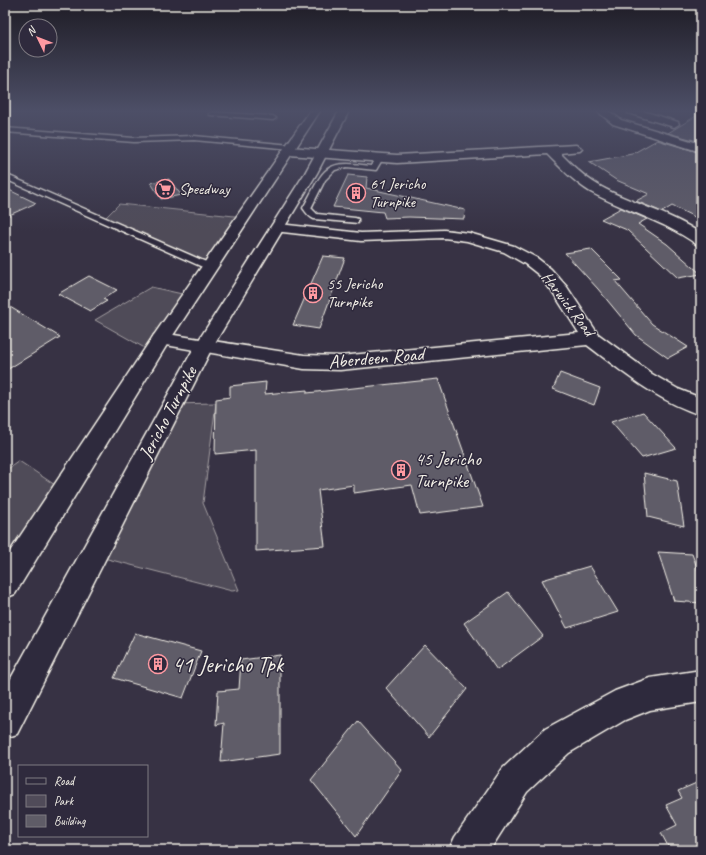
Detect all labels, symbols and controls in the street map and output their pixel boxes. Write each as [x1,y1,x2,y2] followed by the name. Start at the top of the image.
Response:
[18,18,58,58] north arrow
[23,22,40,38] text: N
[370,174,427,212] place label: 61 Jericho Turnpike
[154,178,176,200] supermarket icon: Speedway
[179,179,231,199] place label: Speedway
[345,182,367,204] building icon: 61 Jericho Turnpike
[537,268,601,343] street label: Harwick Road
[327,274,384,312] place label: 55 Jericho Turnpike
[302,282,324,304] building icon: 55 Jericho Turnpike
[327,342,428,374] street label: Aberdeen Road
[133,361,203,465] street label: Jericho Turnpike
[415,447,482,493] place label: 45 Jericho Turnpike
[390,459,412,481] building icon: 45 Jericho Turnpike
[172,650,285,679] place label: 41 Jericho Tpk
[147,653,169,675] building icon: 41 Jericho Tpk
[18,765,148,837] legend
[54,773,76,789] text: Road
[54,793,75,809] text: Park
[54,813,86,829] text: Building

